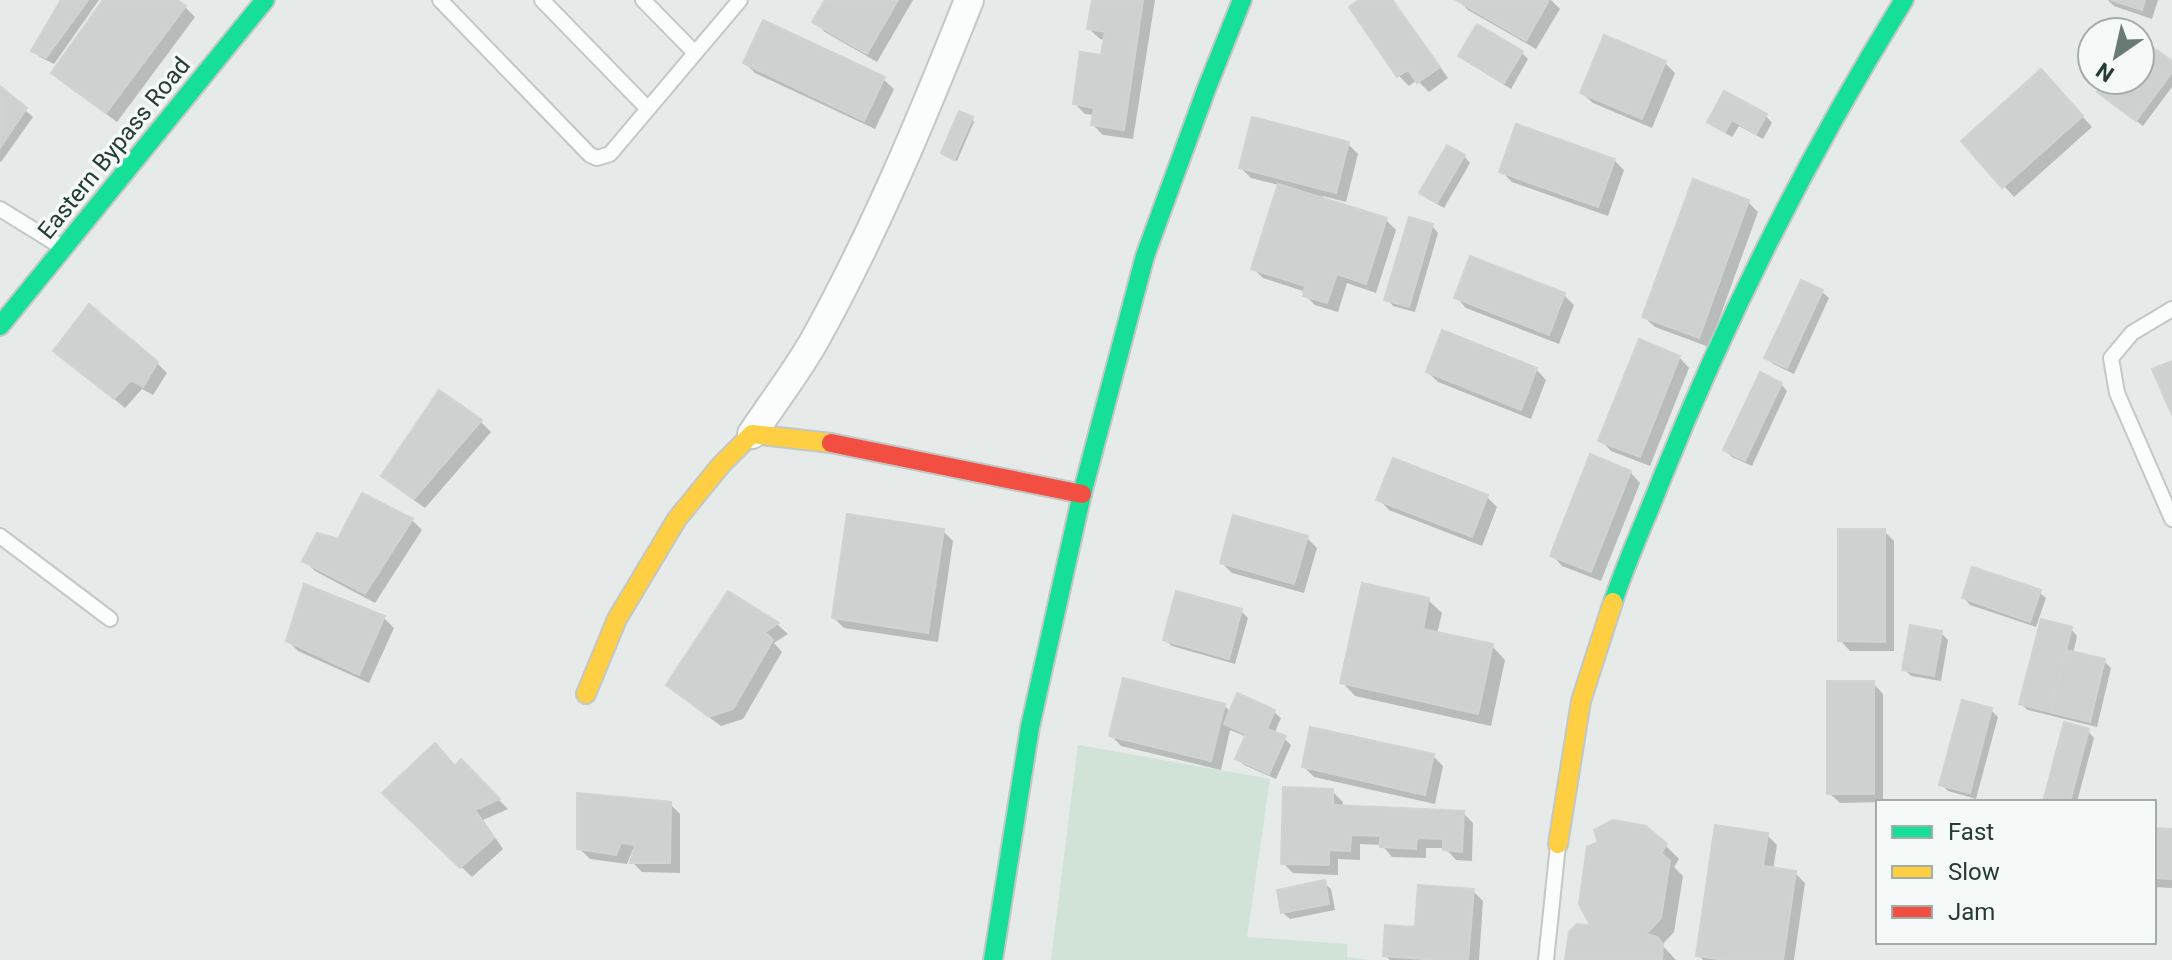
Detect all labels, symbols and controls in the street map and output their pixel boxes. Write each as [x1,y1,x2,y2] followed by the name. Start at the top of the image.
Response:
[2076,16,2156,96] north arrow
[32,52,196,244] street label: Eastern Bypass Road
[2092,57,2119,87] text: N
[1876,800,2156,944] legend
[1948,818,1994,846] text: Fast
[1948,858,2000,886] text: Slow
[1948,898,1995,926] text: Jam

